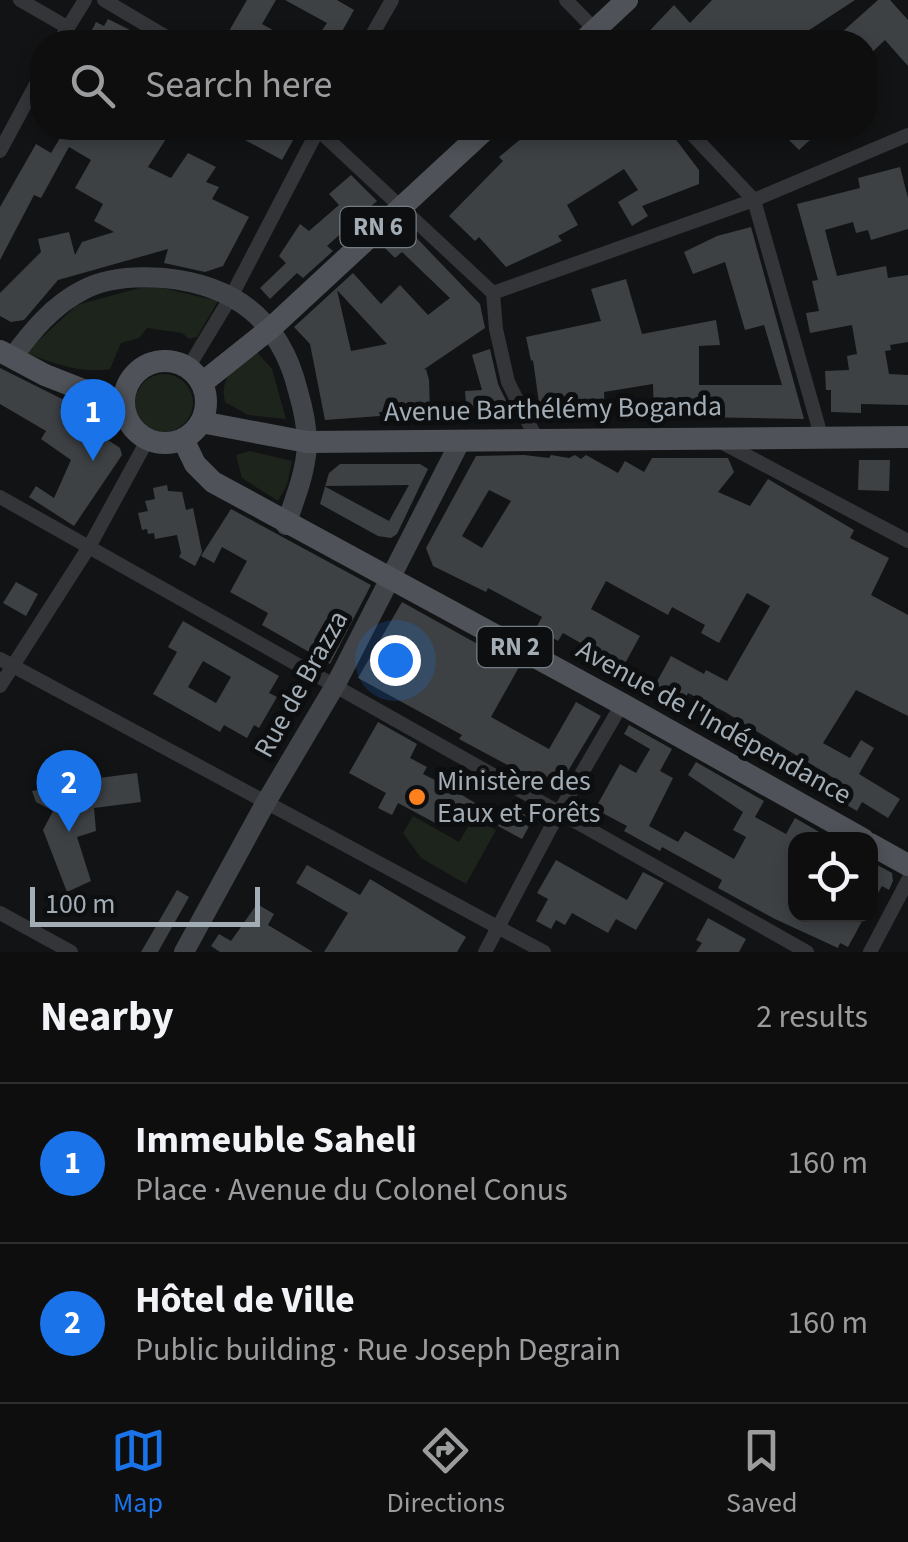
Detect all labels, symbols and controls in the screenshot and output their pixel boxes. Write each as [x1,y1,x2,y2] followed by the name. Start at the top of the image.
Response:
[30,30,878,140] search box
[65,58,120,113] icon: search
[145,58,332,112] text: Search here
[340,207,416,247] road number: RN 6
[61,378,126,461] pin: 1
[384,386,722,432] street label: Avenue Barthélémy Boganda
[244,603,358,765] street label: Rue de Brazza
[478,627,552,667] road number: RN 2
[569,630,859,814] street label: Avenue de l'Indépendance
[370,635,421,686] your location
[36,750,102,832] pin: 2
[437,761,600,833] place label: Ministère des Eaux et Forêts
[406,786,428,808] marker: Ministère des Eaux et Forêts
[788,832,878,922] map controls
[788,832,878,922] button: locate
[30,882,260,926] scale bar
[45,884,116,924] text: 100 m
[40,987,174,1047] text: Nearby
[756,994,868,1040] text: 2 results
[135,1113,417,1167] text: Immeuble Saheli
[64,1140,81,1186] text: 1
[787,1140,868,1186] text: 160 m
[135,1167,568,1213] text: Place · Avenue du Colonel Conus
[135,1273,355,1327] text: Hôtel de Ville
[64,1300,81,1346] text: 2
[787,1300,868,1346] text: 160 m
[135,1327,621,1373] text: Public building · Rue Joseph Degrain
[111,1423,166,1523] tab: Map
[387,1423,505,1523] tab: Directions
[726,1423,797,1523] tab: Saved

